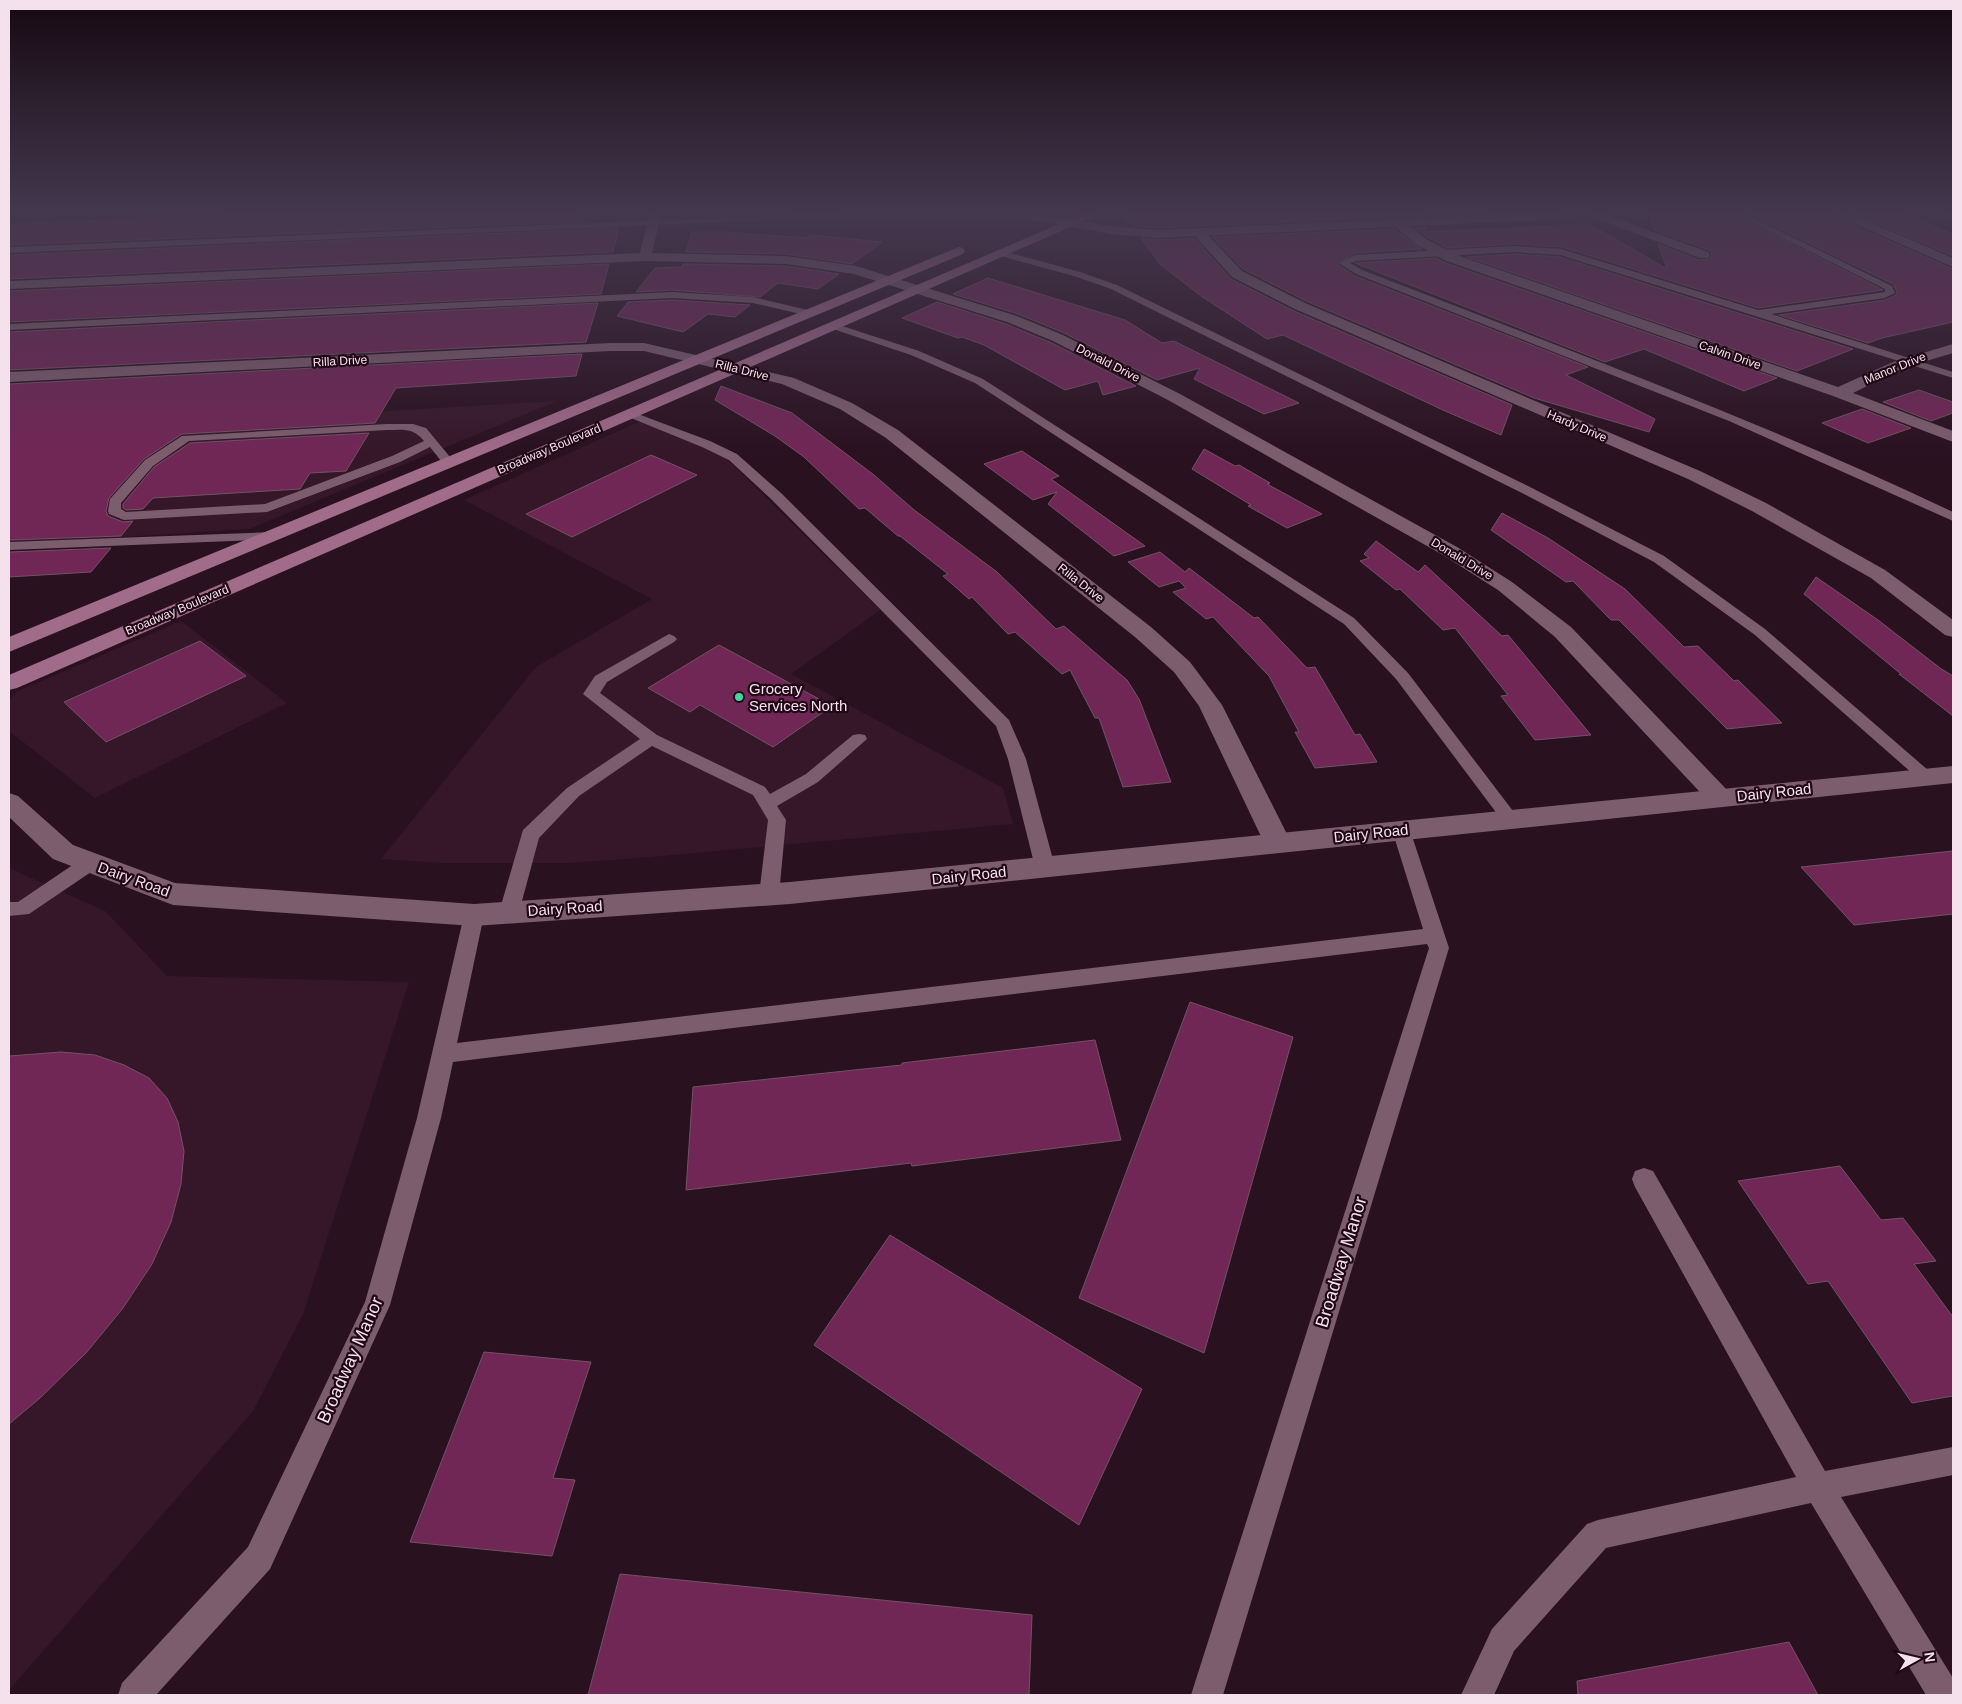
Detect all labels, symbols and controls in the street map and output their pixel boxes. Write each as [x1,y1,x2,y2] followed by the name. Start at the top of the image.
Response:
[1697,338,1763,372] street label: Calvin Drive
[1074,341,1142,385] street label: Donald Drive
[1862,349,1928,387] street label: Manor Drive
[312,353,368,369] street label: Rilla Drive
[714,357,771,383] street label: Rilla Drive
[1545,407,1609,445] street label: Hardy Drive
[495,421,603,477] street label: Broadway Boulevard
[1429,535,1496,583] street label: Donald Drive
[1055,561,1107,606] street label: Rilla Drive
[123,582,231,638] street label: Broadway Boulevard
[749,680,847,714] place label: Grocery Services North
[733,691,745,703] marker: Grocery Services North
[1736,780,1812,804] street label: Dairy Road
[1333,821,1409,845] street label: Dairy Road
[96,858,172,900] street label: Dairy Road
[931,863,1007,887] street label: Dairy Road
[527,897,603,919] street label: Dairy Road
[1312,1194,1370,1330] street label: Broadway Manor
[313,1294,387,1426] street label: Broadway Manor
[1892,1634,1942,1684] north arrow
[1921,1651,1939,1663] text: N

